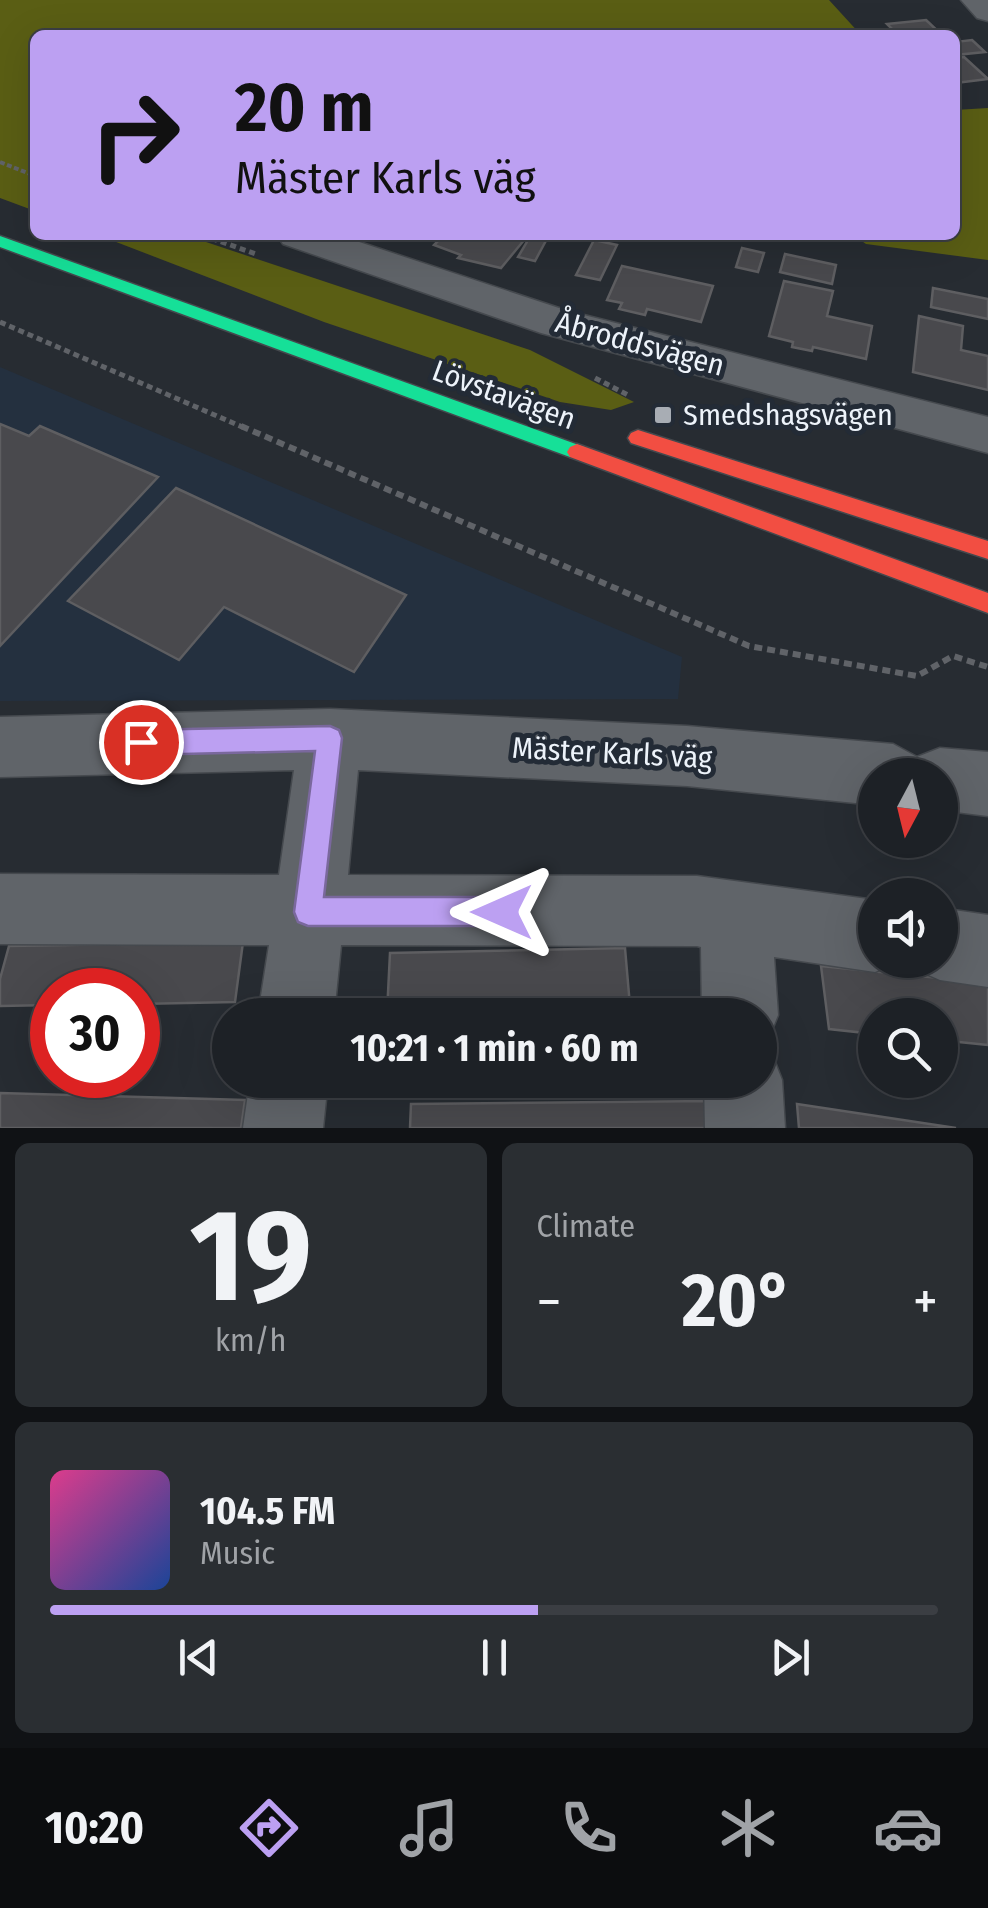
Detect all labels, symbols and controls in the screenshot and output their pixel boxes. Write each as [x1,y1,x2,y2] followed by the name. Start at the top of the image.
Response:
[235,66,374,150] text: 20 m
[70,70,200,200] icon: right
[235,151,536,205] text: Mäster Karls väg
[552,303,729,384] street label: Åbroddsvägen
[428,352,580,438] street label: Lövstavägen
[683,397,893,433] place label: Smedshagsvägen
[652,404,674,426] marker: Smedshagsvägen
[99,700,184,785] pin
[114,715,169,770] icon: arrive
[511,730,714,776] street label: Mäster Karls väg
[858,758,958,858] north arrow
[858,758,958,1098] map controls
[450,860,554,964] position arrow
[858,878,958,978] button: sound
[30,968,160,1098] speed limit sign: 30
[858,998,958,1098] button: search
[351,1025,638,1071] text: 10:21 · 1 min · 60 m
[190,1178,312,1334] text: 19
[537,1207,635,1245] text: Climate
[682,1256,793,1346] text: 20°
[537,1269,561,1335] text: −
[913,1269,938,1335] text: +
[215,1321,286,1359] text: km/h
[200,1488,335,1534] text: 104.5 FM
[200,1534,275,1572] text: Music
[171,1630,226,1685] icon: previous
[467,1630,522,1685] icon: pause
[763,1630,818,1685] icon: next
[234,1793,304,1863] icon: directions
[394,1793,464,1863] icon: music
[554,1793,624,1863] icon: phone
[713,1793,783,1863] icon: climate
[873,1793,943,1863] icon: car
[45,1801,144,1855] text: 10:20

